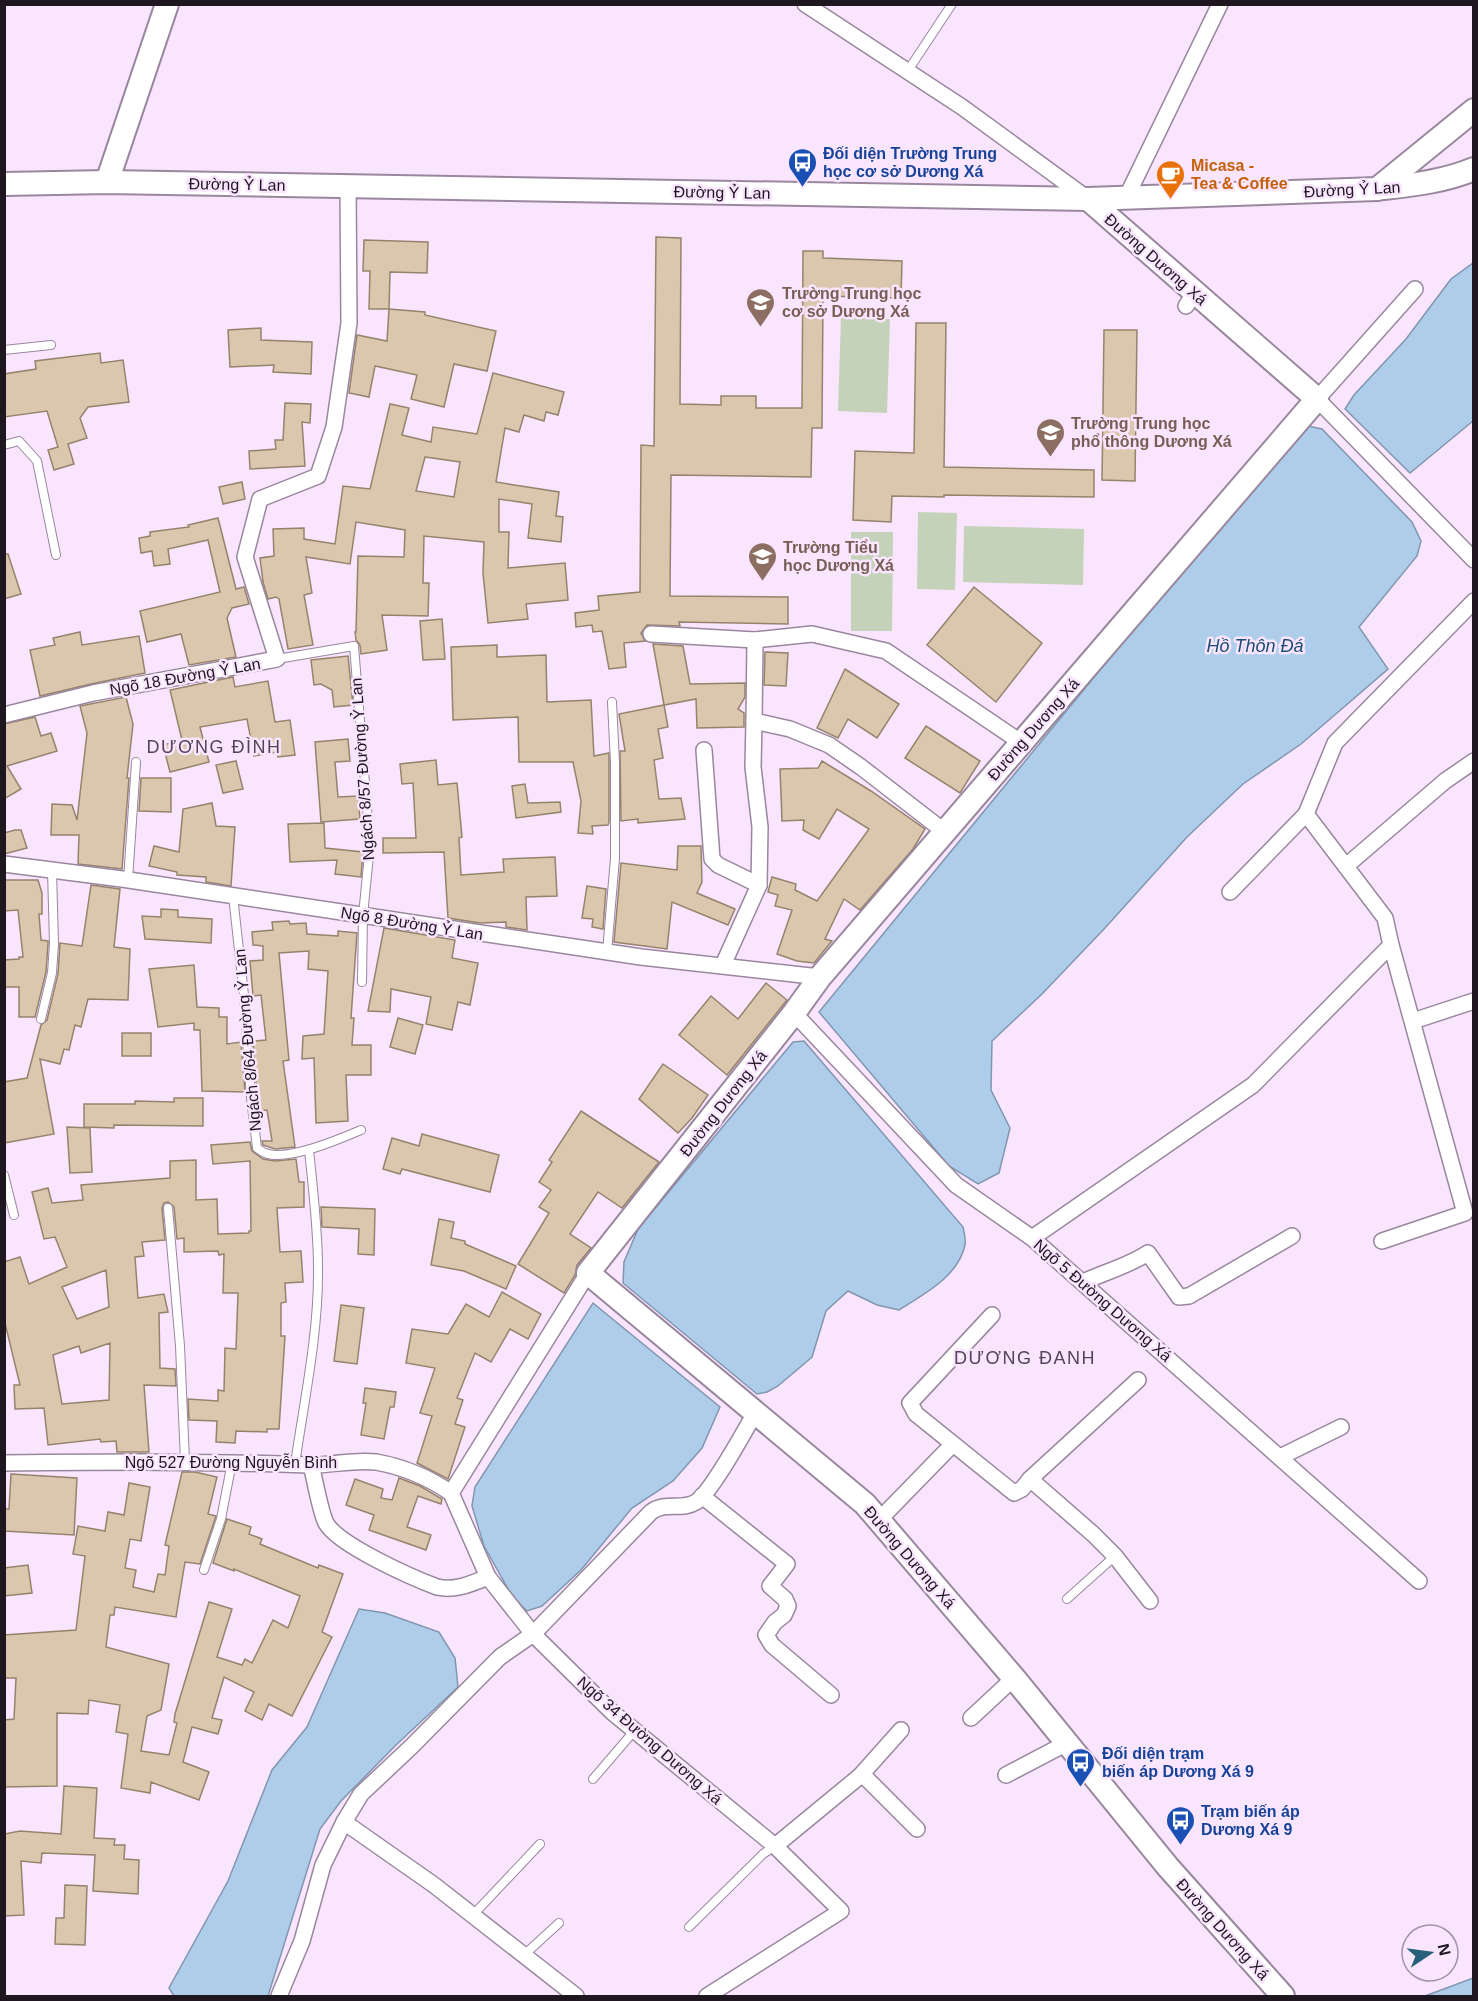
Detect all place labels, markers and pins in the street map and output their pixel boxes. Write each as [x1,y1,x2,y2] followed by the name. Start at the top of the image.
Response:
[823,145,997,180] place label: Đối diện Trường Trung học cơ sở Dương Xá
[786,146,818,188] bus stop icon: Đối diện Trường Trung học cơ sở Dương Xá
[1191,157,1288,192] place label: Micasa - Tea & Coffee
[1154,158,1186,200] cafe icon: Micasa - Tea & Coffee
[782,285,922,320] place label: Trường Trung học cơ sở Dương Xá
[745,286,777,328] school or university icon: Trường Trung học cơ sở Dương Xá
[1071,415,1232,450] place label: Trường Trung học phổ thông Dương Xá
[1034,416,1066,458] school or university icon: Trường Trung học phổ thông Dương Xá
[783,539,894,574] place label: Trường Tiểu học Dương Xá
[746,540,778,582] school or university icon: Trường Tiểu học Dương Xá
[1102,1745,1254,1780] place label: Đối diện trạm biến áp Dương Xá 9
[1065,1746,1097,1788] bus stop icon: Đối diện trạm biến áp Dương Xá 9
[1201,1803,1300,1838] place label: Trạm biến áp Dương Xá 9
[1164,1804,1196,1846] bus stop icon: Trạm biến áp Dương Xá 9

